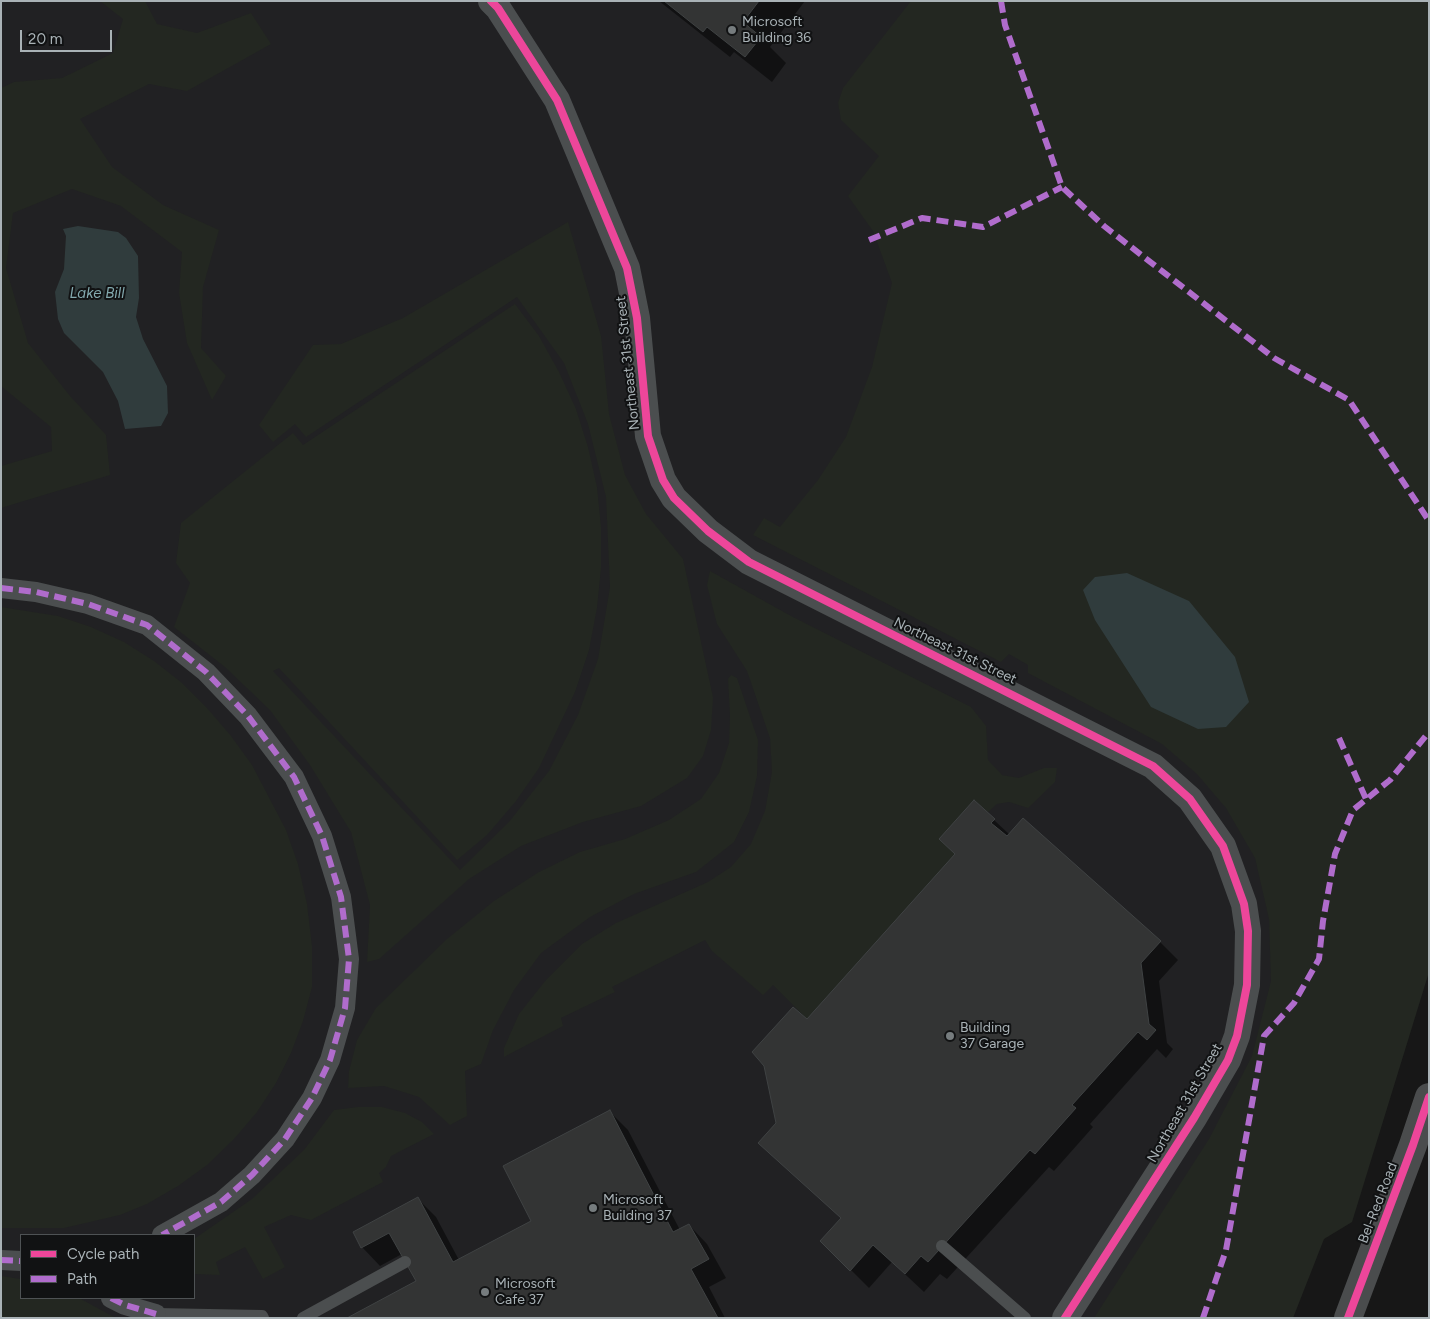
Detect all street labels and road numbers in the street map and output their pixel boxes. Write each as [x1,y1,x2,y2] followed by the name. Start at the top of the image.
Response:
[613,295,643,431] street label: Northeast 31st Street
[891,614,1019,688] street label: Northeast 31st Street
[1144,1040,1226,1166] street label: Northeast 31st Street
[1355,1160,1401,1246] street label: Bel-Red Road

